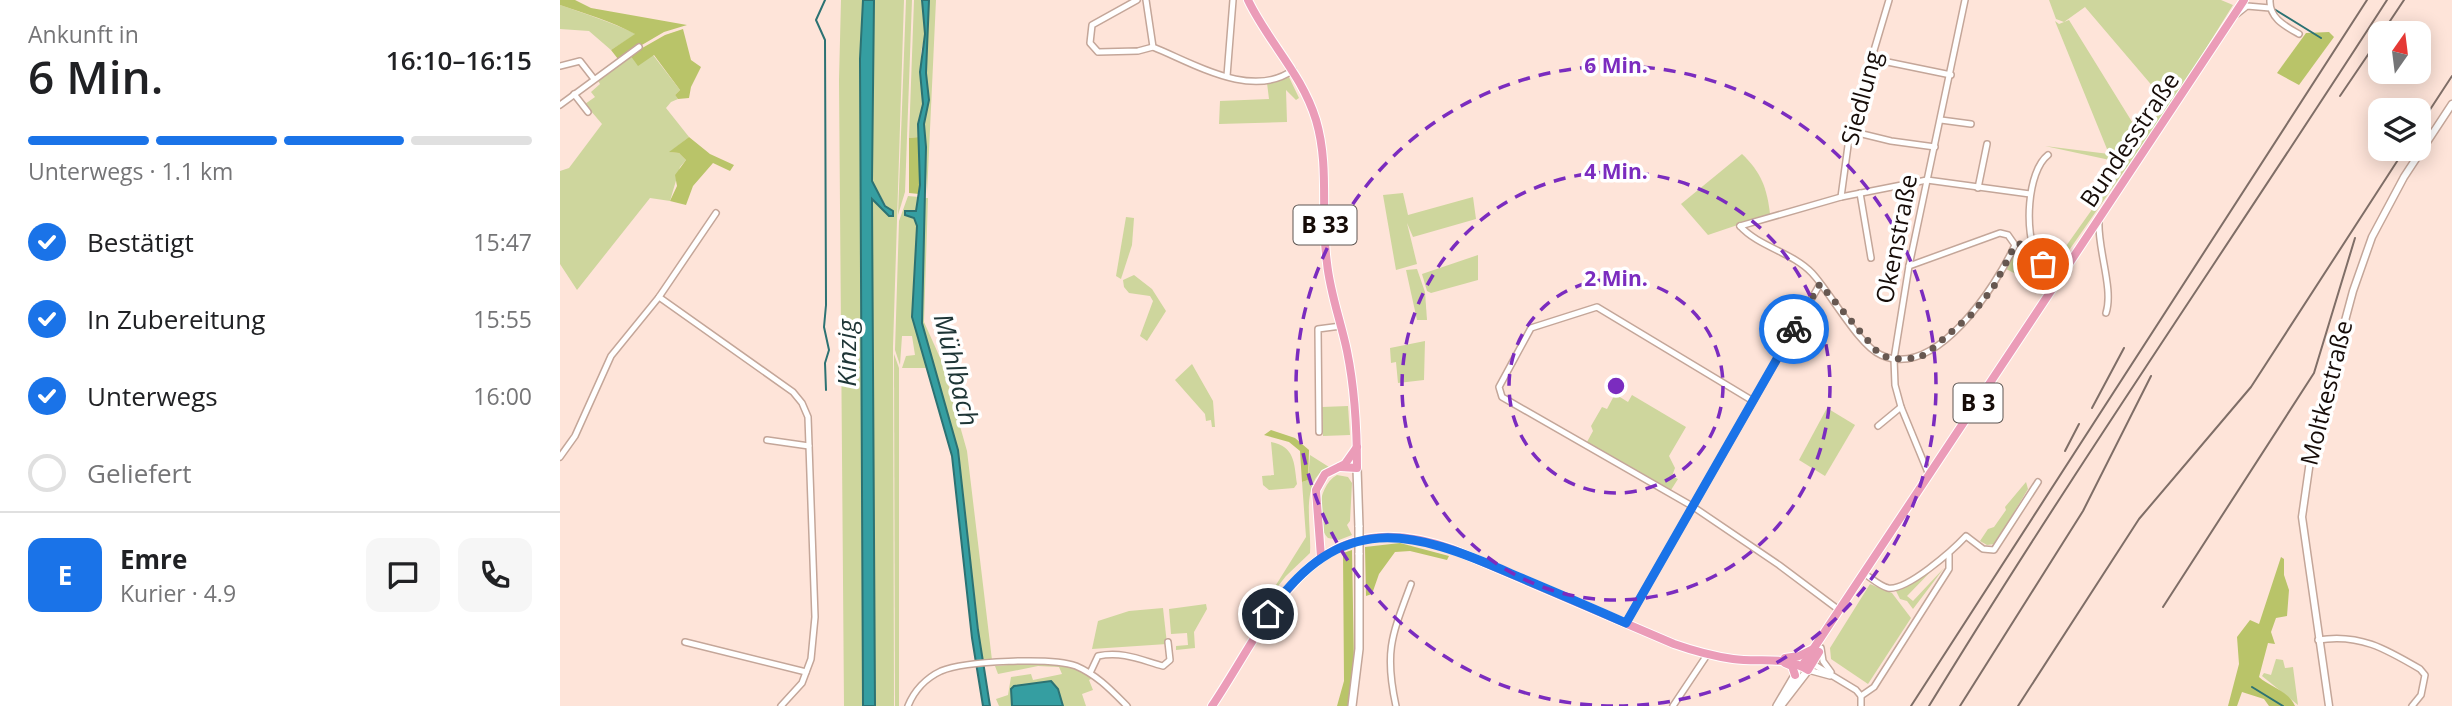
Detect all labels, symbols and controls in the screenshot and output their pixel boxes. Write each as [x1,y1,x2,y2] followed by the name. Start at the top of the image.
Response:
[28,18,139,50] text: Ankunft in
[2368,21,2431,84] north arrow
[2368,21,2431,161] map controls
[386,42,532,78] text: 16:10–16:15
[28,45,163,107] text: 6 Min.
[1832,47,1889,148] street label: Siedlung
[1584,51,1648,79] text: 6 Min.
[2071,65,2186,213] street label: Bundesstraße
[2368,98,2431,161] button: layers
[28,155,233,187] text: Unterwegs · 1.1 km
[1584,157,1648,185] text: 4 Min.
[1867,171,1924,306] street label: Okenstraße
[1294,206,1356,244] road number: B 33
[28,223,66,261] icon: check
[87,224,194,260] text: Bestätigt
[473,226,532,258] text: 15:47
[2013,234,2073,294] pin
[2024,245,2062,283] icon: bag
[1584,264,1648,292] text: 2 Min.
[1759,294,1829,364] courier
[28,300,66,338] icon: check
[87,301,265,337] text: In Zubereitung
[473,303,532,335] text: 15:55
[926,310,988,430] water label: Mühlbach
[1775,310,1813,348] icon: bike
[2292,317,2359,469] street label: Moltkestraße
[828,318,864,387] water label: Kinzig
[1604,374,1628,398] centre of rings
[28,377,66,415] icon: check
[87,378,218,414] text: Unterwegs
[473,380,532,412] text: 16:00
[1954,384,2002,422] road number: B 3
[87,455,191,491] text: Geliefert
[366,538,440,612] button: chat
[458,538,532,612] button: phone
[120,541,187,577] text: Emre
[58,557,72,593] text: E
[120,577,236,609] text: Kurier · 4.9
[1238,584,1298,644] pin
[1249,595,1287,633] icon: home

